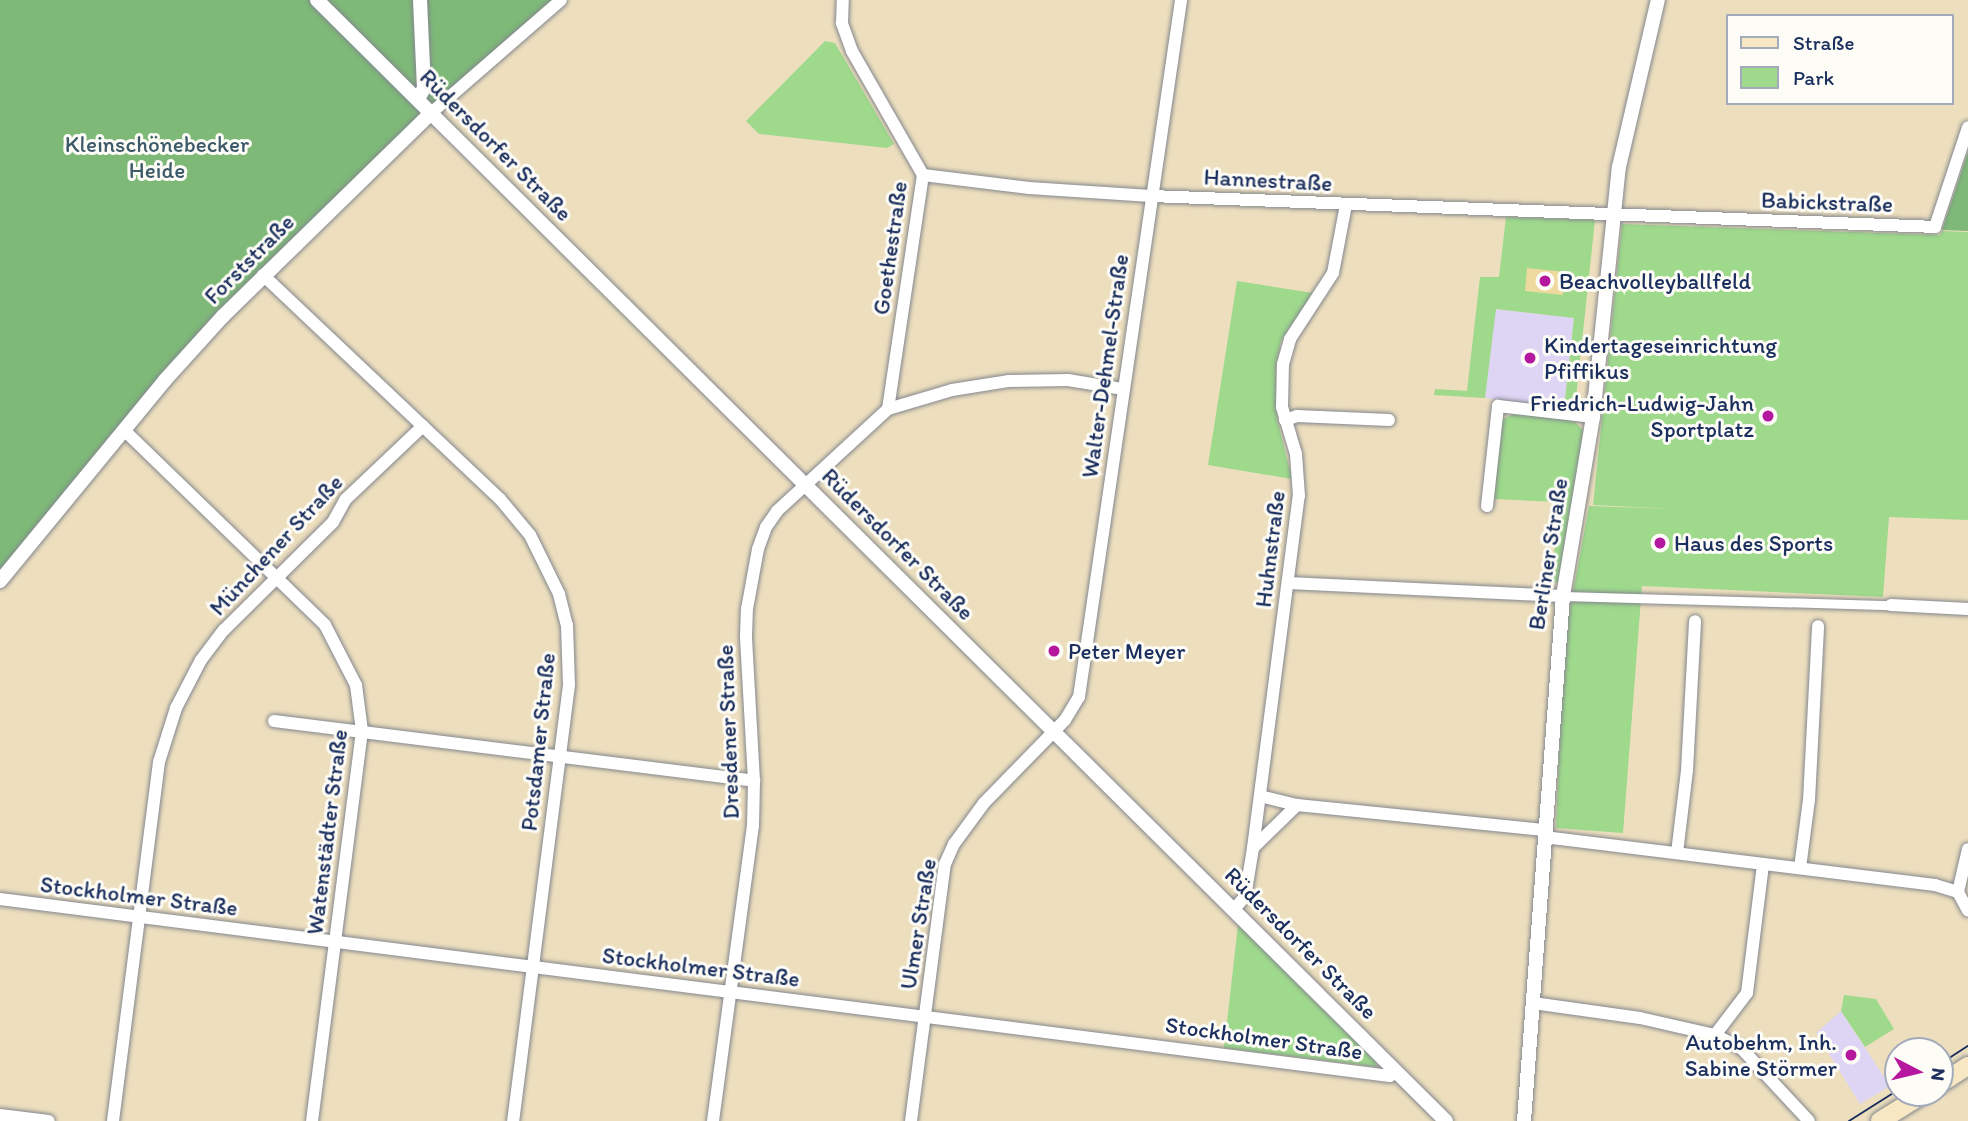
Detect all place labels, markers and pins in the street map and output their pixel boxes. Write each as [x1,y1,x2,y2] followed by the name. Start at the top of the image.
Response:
[1559,267,1751,295] place label: Beachvolleyballfeld
[1537,273,1553,289] marker: Beachvolleyballfeld
[1544,331,1777,385] place label: Kindertageseinrichtung Pfiffikus
[1522,350,1538,366] marker: Kindertageseinrichtung Pfiffikus
[1530,389,1754,443] place label: Friedrich-Ludwig-Jahn Sportplatz
[1760,408,1776,424] marker: Friedrich-Ludwig-Jahn Sportplatz
[1674,529,1833,557] place label: Haus des Sports
[1652,535,1668,551] marker: Haus des Sports
[1068,637,1184,665] place label: Peter Meyer
[1046,643,1062,659] marker: Peter Meyer
[1684,1028,1837,1082] place label: Autobehm, Inh. Sabine Störmer
[1843,1047,1859,1063] marker: Autobehm, Inh. Sabine Störmer

